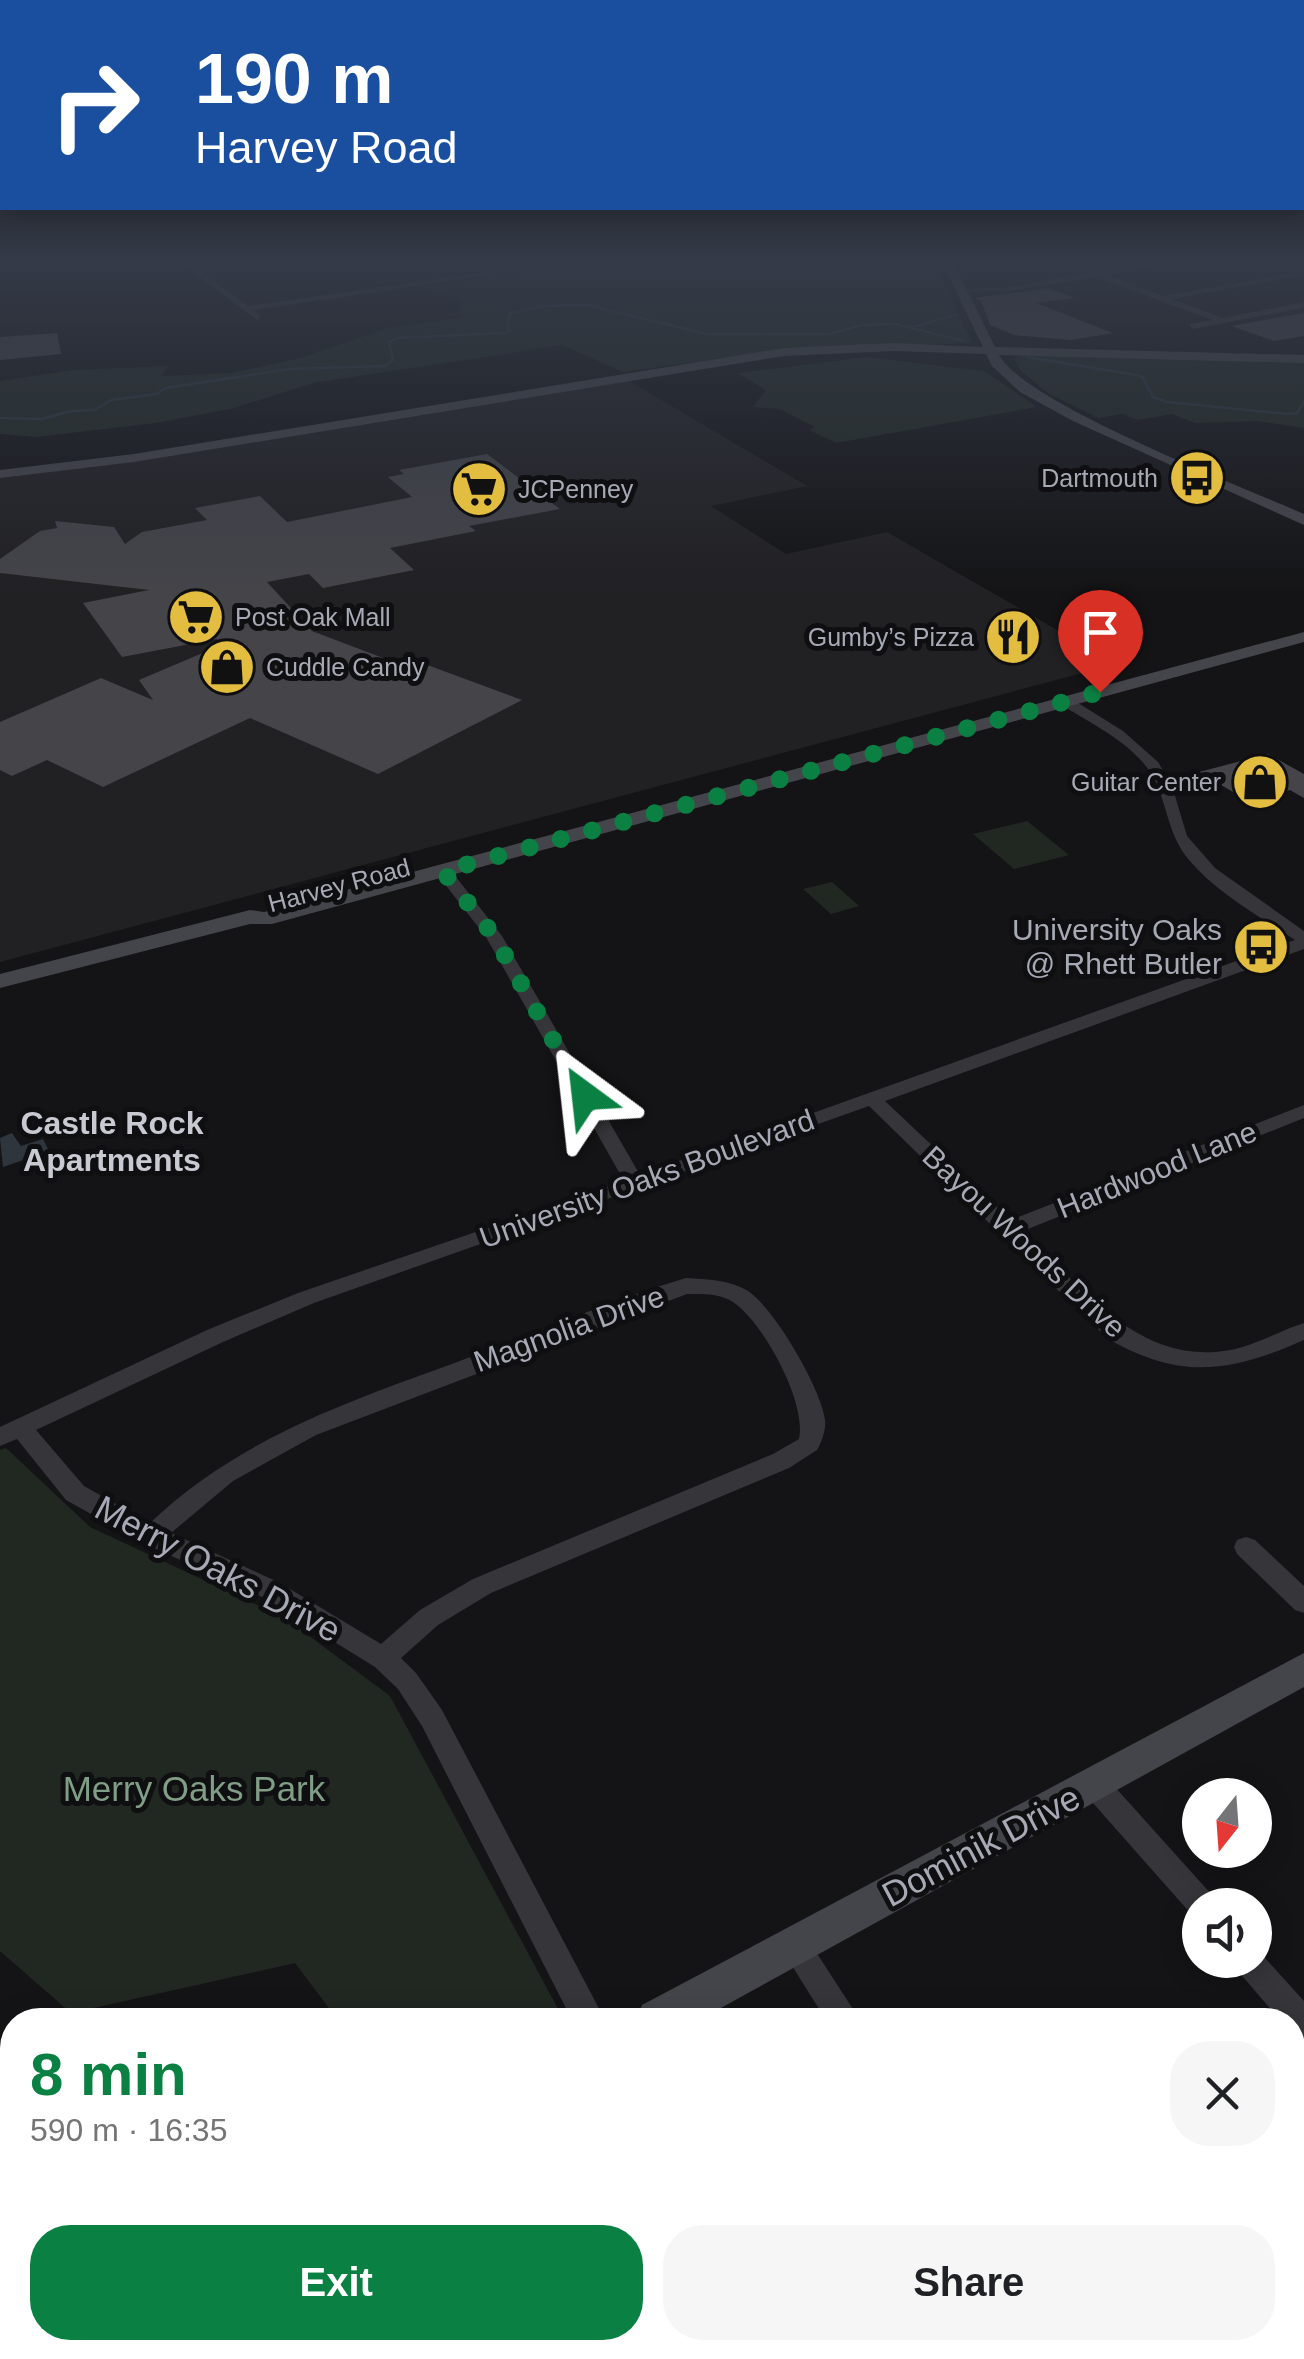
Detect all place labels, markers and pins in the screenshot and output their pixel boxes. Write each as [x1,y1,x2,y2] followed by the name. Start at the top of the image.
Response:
[1167,448,1227,508] bus stop icon: Dartmouth
[449,459,509,519] supermarket icon: JCPenney
[1041,464,1158,492] place label: Dartmouth
[518,475,634,503] place label: JCPenney
[166,587,226,647] supermarket icon: Post Oak Mall
[1058,590,1143,693] pin
[235,603,391,631] place label: Post Oak Mall
[983,607,1043,667] restaurant icon: Gumby’s Pizza
[808,623,974,651] place label: Gumby’s Pizza
[197,637,257,697] shop icon: Cuddle Candy
[266,653,425,681] place label: Cuddle Candy
[1230,752,1290,812] shop icon: Guitar Center
[1071,768,1221,796] place label: Guitar Center
[1012,913,1222,980] place label: University Oaks @ Rhett Butler
[1231,917,1291,977] bus stop icon: University Oaks @ Rhett Butler

